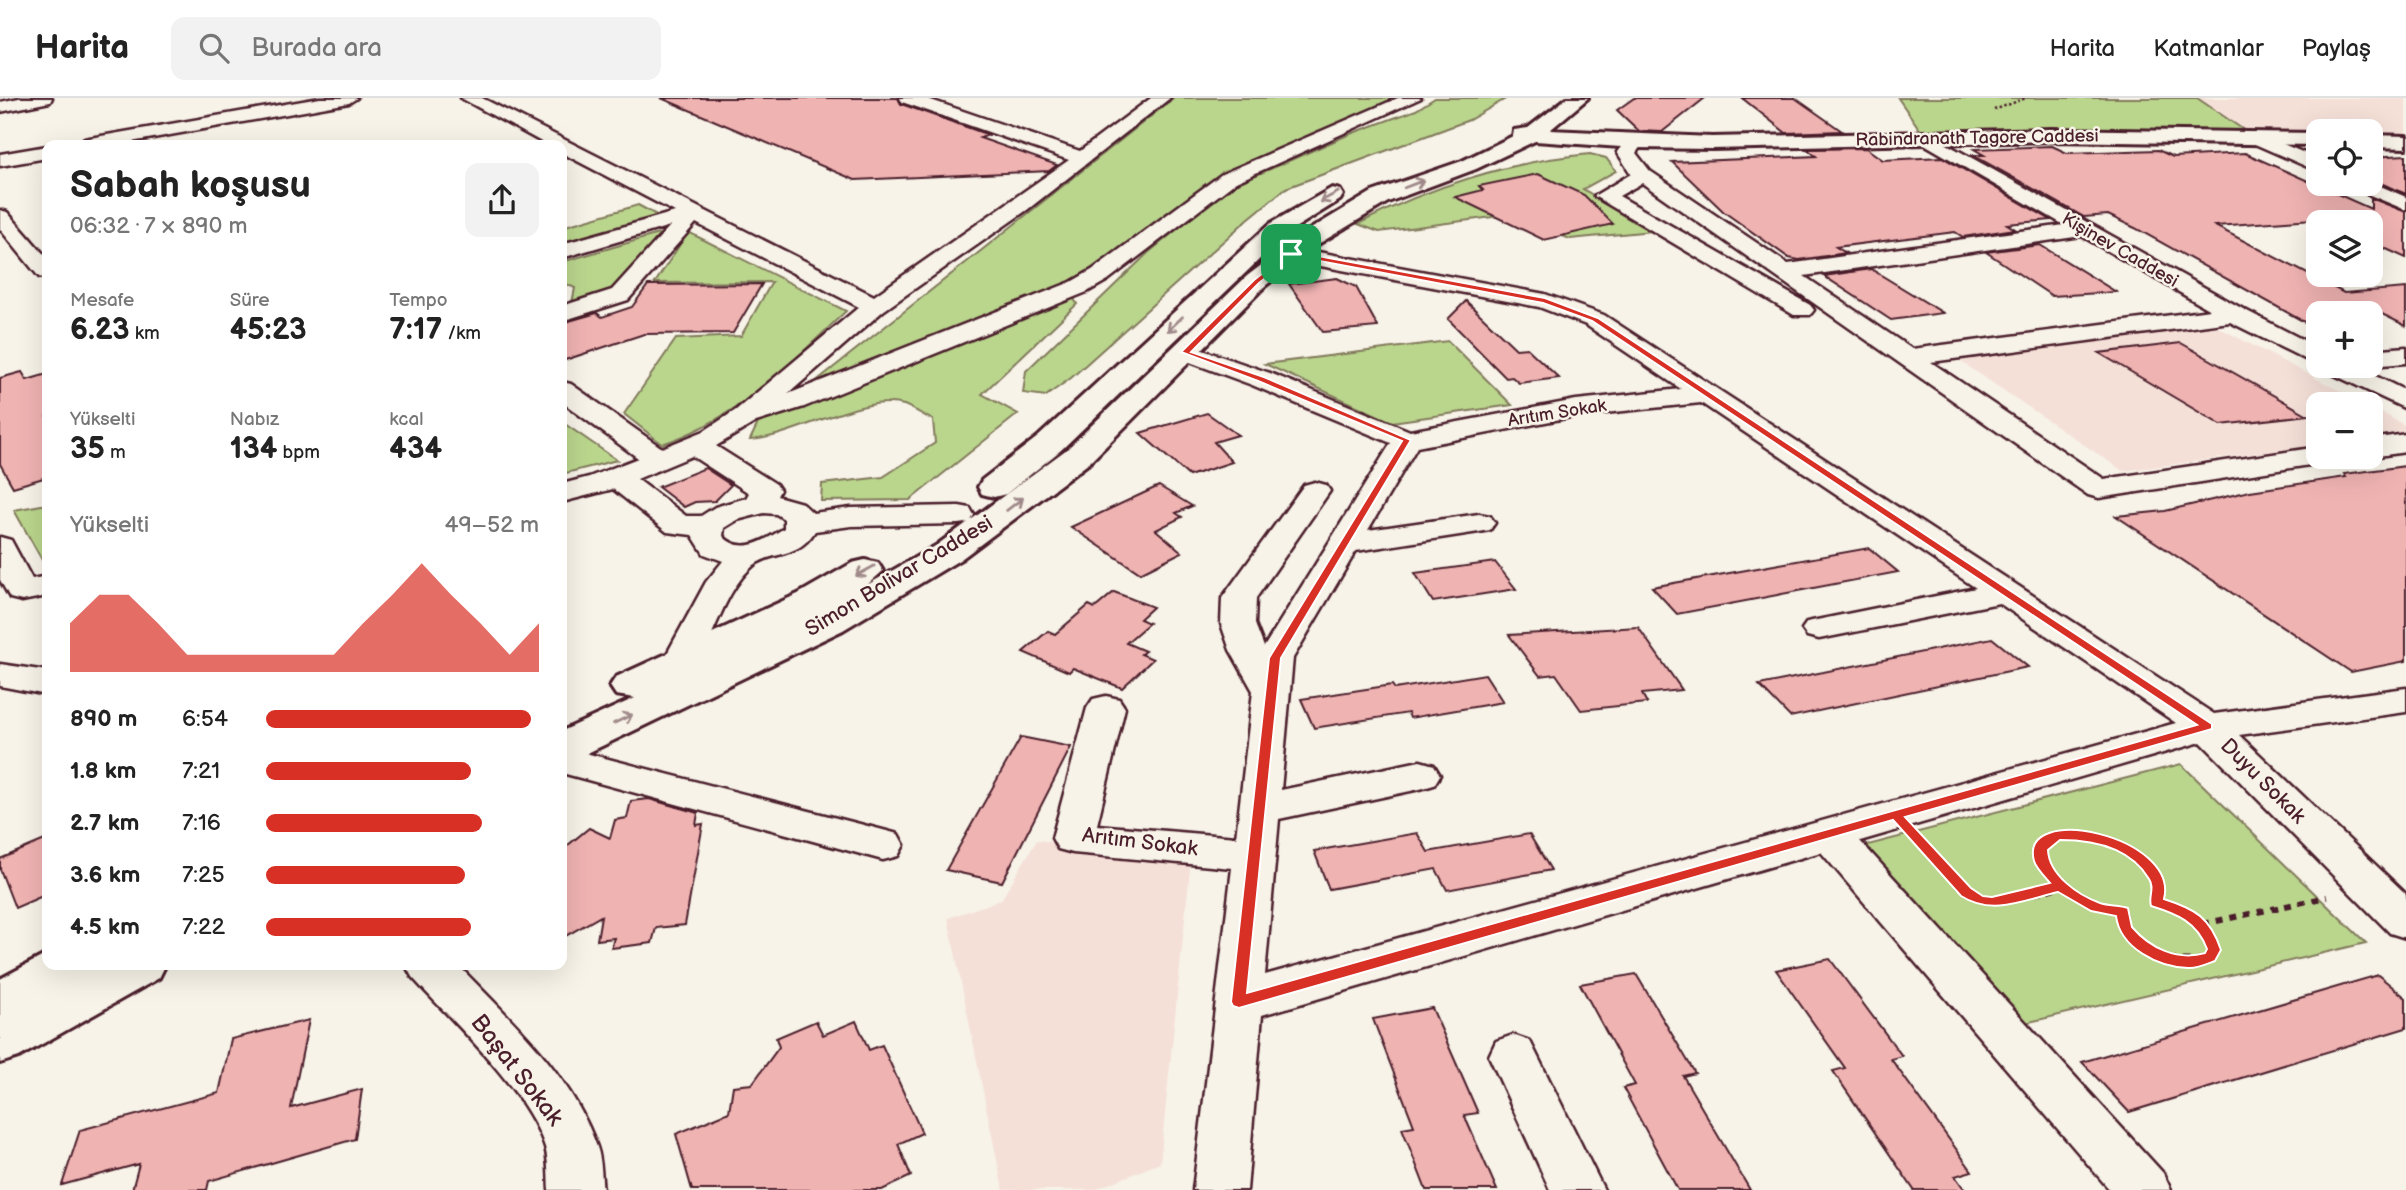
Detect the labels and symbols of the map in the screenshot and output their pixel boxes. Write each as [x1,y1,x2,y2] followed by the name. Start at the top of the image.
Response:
[1855,125,2099,151] street label: Rabindranath Tagore Caddesi
[1402,176,1424,189] one-way arrow
[1319,191,1340,204] one-way arrow
[2058,208,2182,292] street label: Kişinev Caddesi
[1261,224,1321,284] pin
[1167,315,1184,332] one-way arrow
[1506,395,1608,431] street label: Arıtım Sokak
[1006,497,1024,512] one-way arrow
[801,510,997,642] street label: Simon Bolivar Caddesi
[855,565,876,578] one-way arrow
[612,711,633,725] one-way arrow
[2215,733,2311,829] street label: Duyu Sokak
[1081,823,1200,862] street label: Arıtım Sokak
[464,1008,570,1132] street label: Başat Sokak

